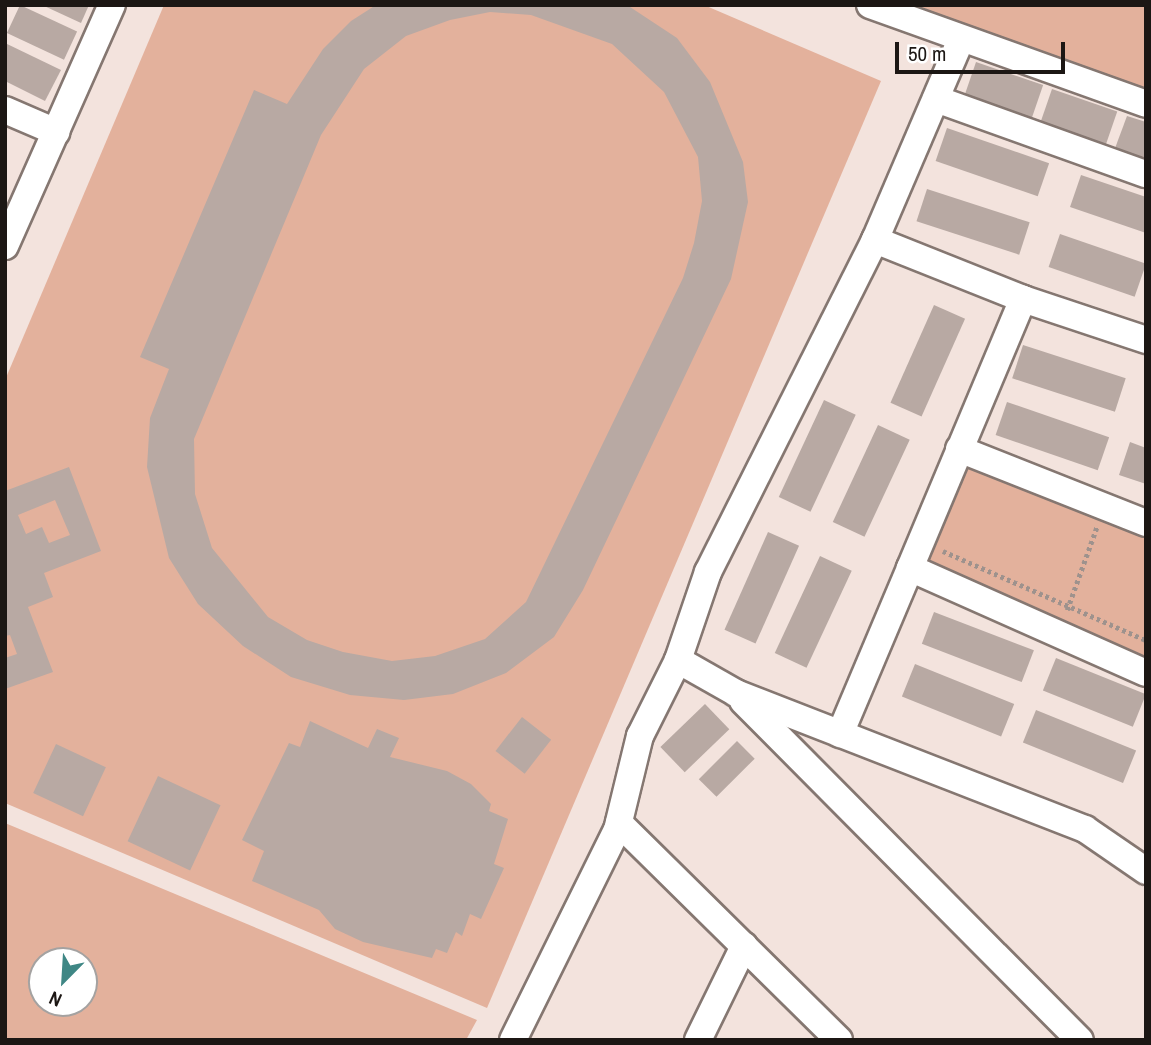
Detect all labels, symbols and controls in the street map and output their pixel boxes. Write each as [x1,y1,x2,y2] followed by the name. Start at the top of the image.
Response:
[899,28,1069,72] scale bar
[908,39,946,68] text: 50 m
[28,947,98,1017] north arrow
[45,985,66,1014] text: N

